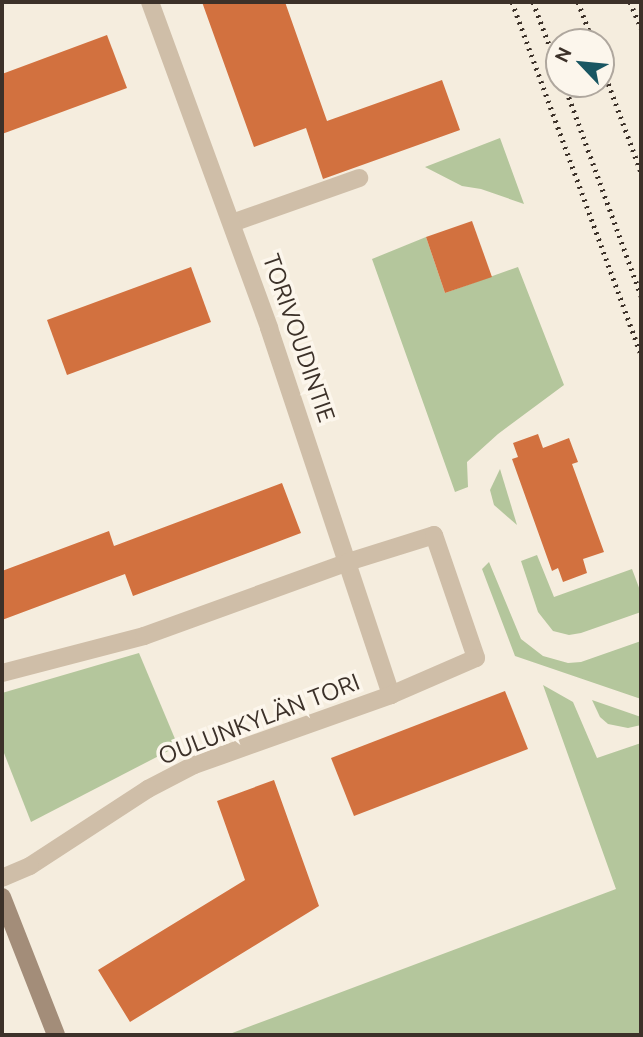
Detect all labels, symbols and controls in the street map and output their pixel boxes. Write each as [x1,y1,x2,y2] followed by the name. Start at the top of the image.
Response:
[545,28,615,98] north arrow
[550,43,576,66] text: N
[257,250,341,426] street label: TORIVOUDINTIE
[154,667,364,771] street label: OULUNKYLÄN TORI

